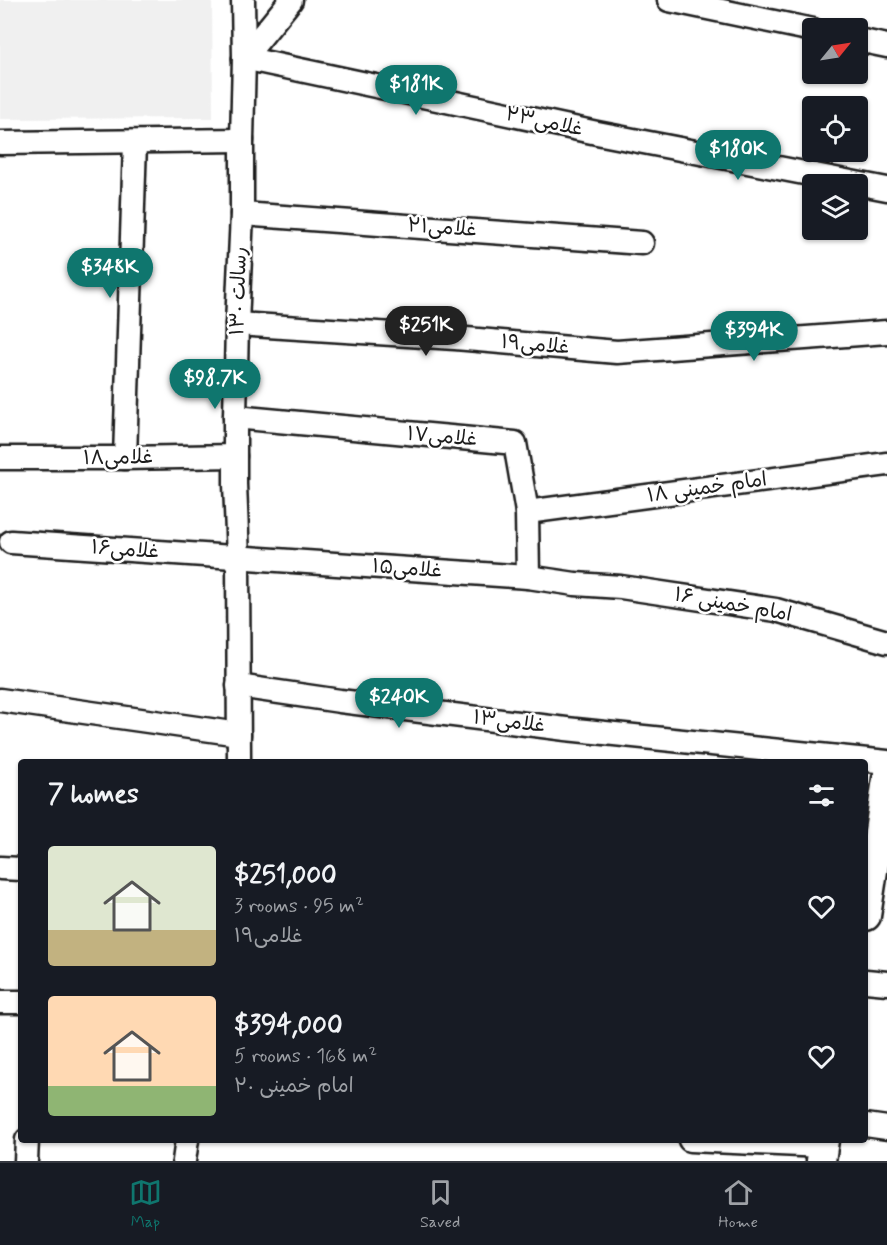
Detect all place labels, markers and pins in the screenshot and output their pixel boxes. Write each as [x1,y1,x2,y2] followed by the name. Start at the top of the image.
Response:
[374,65,458,116] pin: $181K
[696,130,780,181] pin: $180K
[68,248,152,299] pin: $348K
[384,306,468,357] pin: $251K
[712,311,796,362] pin: $394K
[166,359,264,410] pin: $98.7K
[357,678,441,729] pin: $240K

